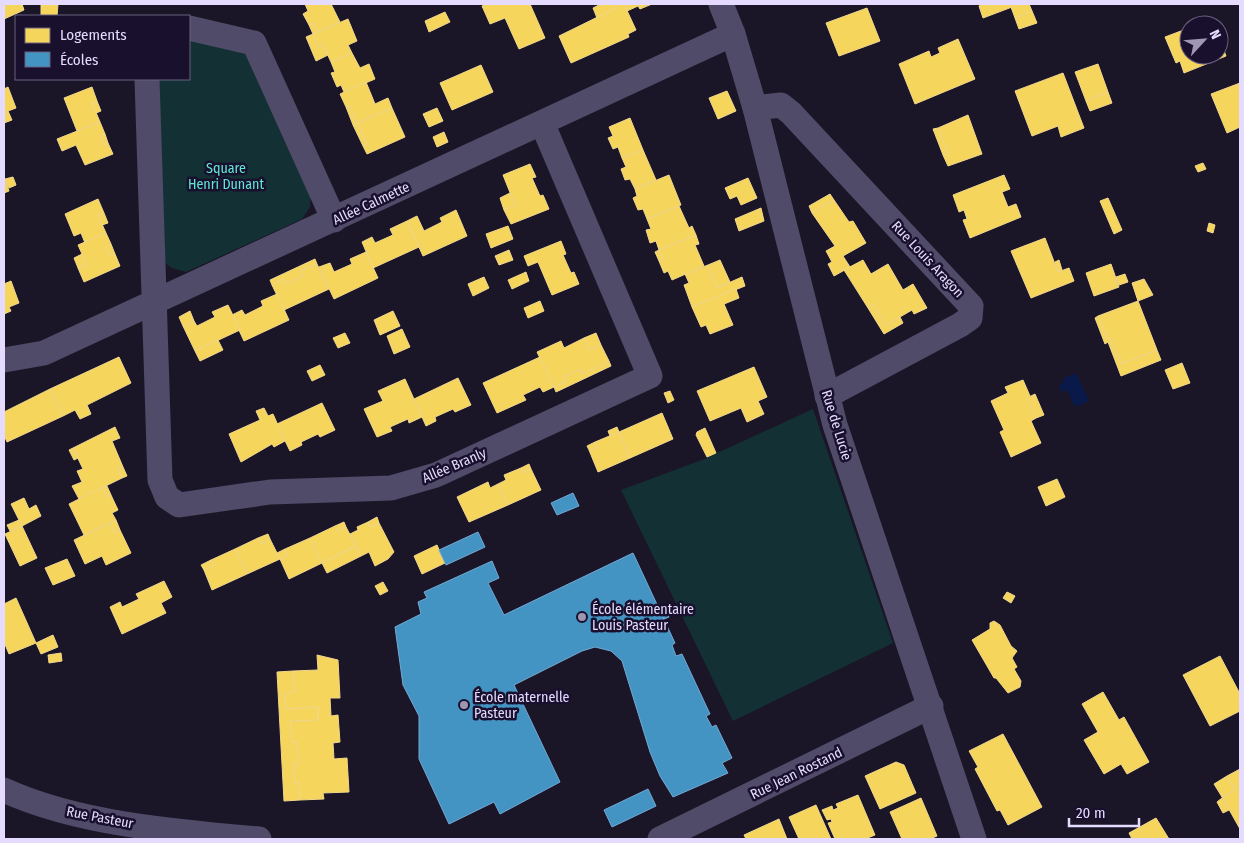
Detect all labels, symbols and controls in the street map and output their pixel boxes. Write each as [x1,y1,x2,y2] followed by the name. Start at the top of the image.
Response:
[15,15,190,80] legend
[1179,15,1229,65] north arrow
[60,26,127,44] text: Logements
[1206,27,1225,42] text: N
[60,51,98,69] text: Écoles
[188,160,264,193] park label: Square Henri Dunant
[330,178,412,229] street label: Allée Calmette
[888,218,967,301] street label: Rue Louis Aragon
[818,388,855,462] street label: Rue de Lucie
[420,444,489,487] street label: Allée Branly
[592,600,694,634] place label: École élémentaire Louis Pasteur
[576,611,588,623] marker: École élémentaire Louis Pasteur
[474,688,570,722] place label: École maternelle Pasteur
[458,699,470,711] marker: École maternelle Pasteur
[747,744,845,803] street label: Rue Jean Rostand
[1069,796,1139,828] scale bar
[65,803,135,832] street label: Rue Pasteur
[1076,804,1106,822] text: 20 m

